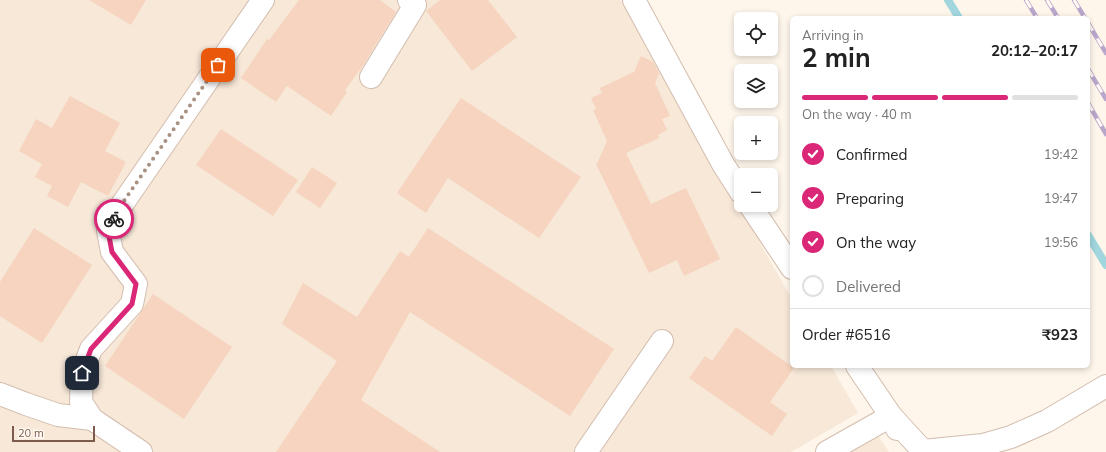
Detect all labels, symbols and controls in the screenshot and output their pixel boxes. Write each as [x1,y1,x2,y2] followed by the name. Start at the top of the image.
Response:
[734,12,778,212] map controls
[734,12,778,56] button: locate
[802,27,864,43] text: Arriving in
[802,41,871,74] text: 2 min
[991,41,1078,60] text: 20:12–20:17
[201,48,235,82] pin
[207,54,229,76] icon: bag
[734,64,778,108] button: layers
[802,106,912,122] text: On the way · 40 m
[734,116,778,160] button: +
[802,143,824,165] icon: check
[836,145,907,164] text: Confirmed
[1044,146,1078,162] text: 19:42
[734,168,778,212] button: −
[802,187,824,209] icon: check
[836,189,904,208] text: Preparing
[1044,190,1078,206] text: 19:47
[94,199,134,239] courier
[103,208,125,230] icon: bike
[802,231,824,253] icon: check
[836,233,916,252] text: On the way
[1044,234,1078,250] text: 19:56
[836,277,901,296] text: Delivered
[802,325,890,344] text: Order #6516
[1042,325,1078,344] text: ₹923
[65,356,99,390] pin
[71,362,93,384] icon: home
[12,424,95,443] scale bar
[18,426,44,440] text: 20 m

